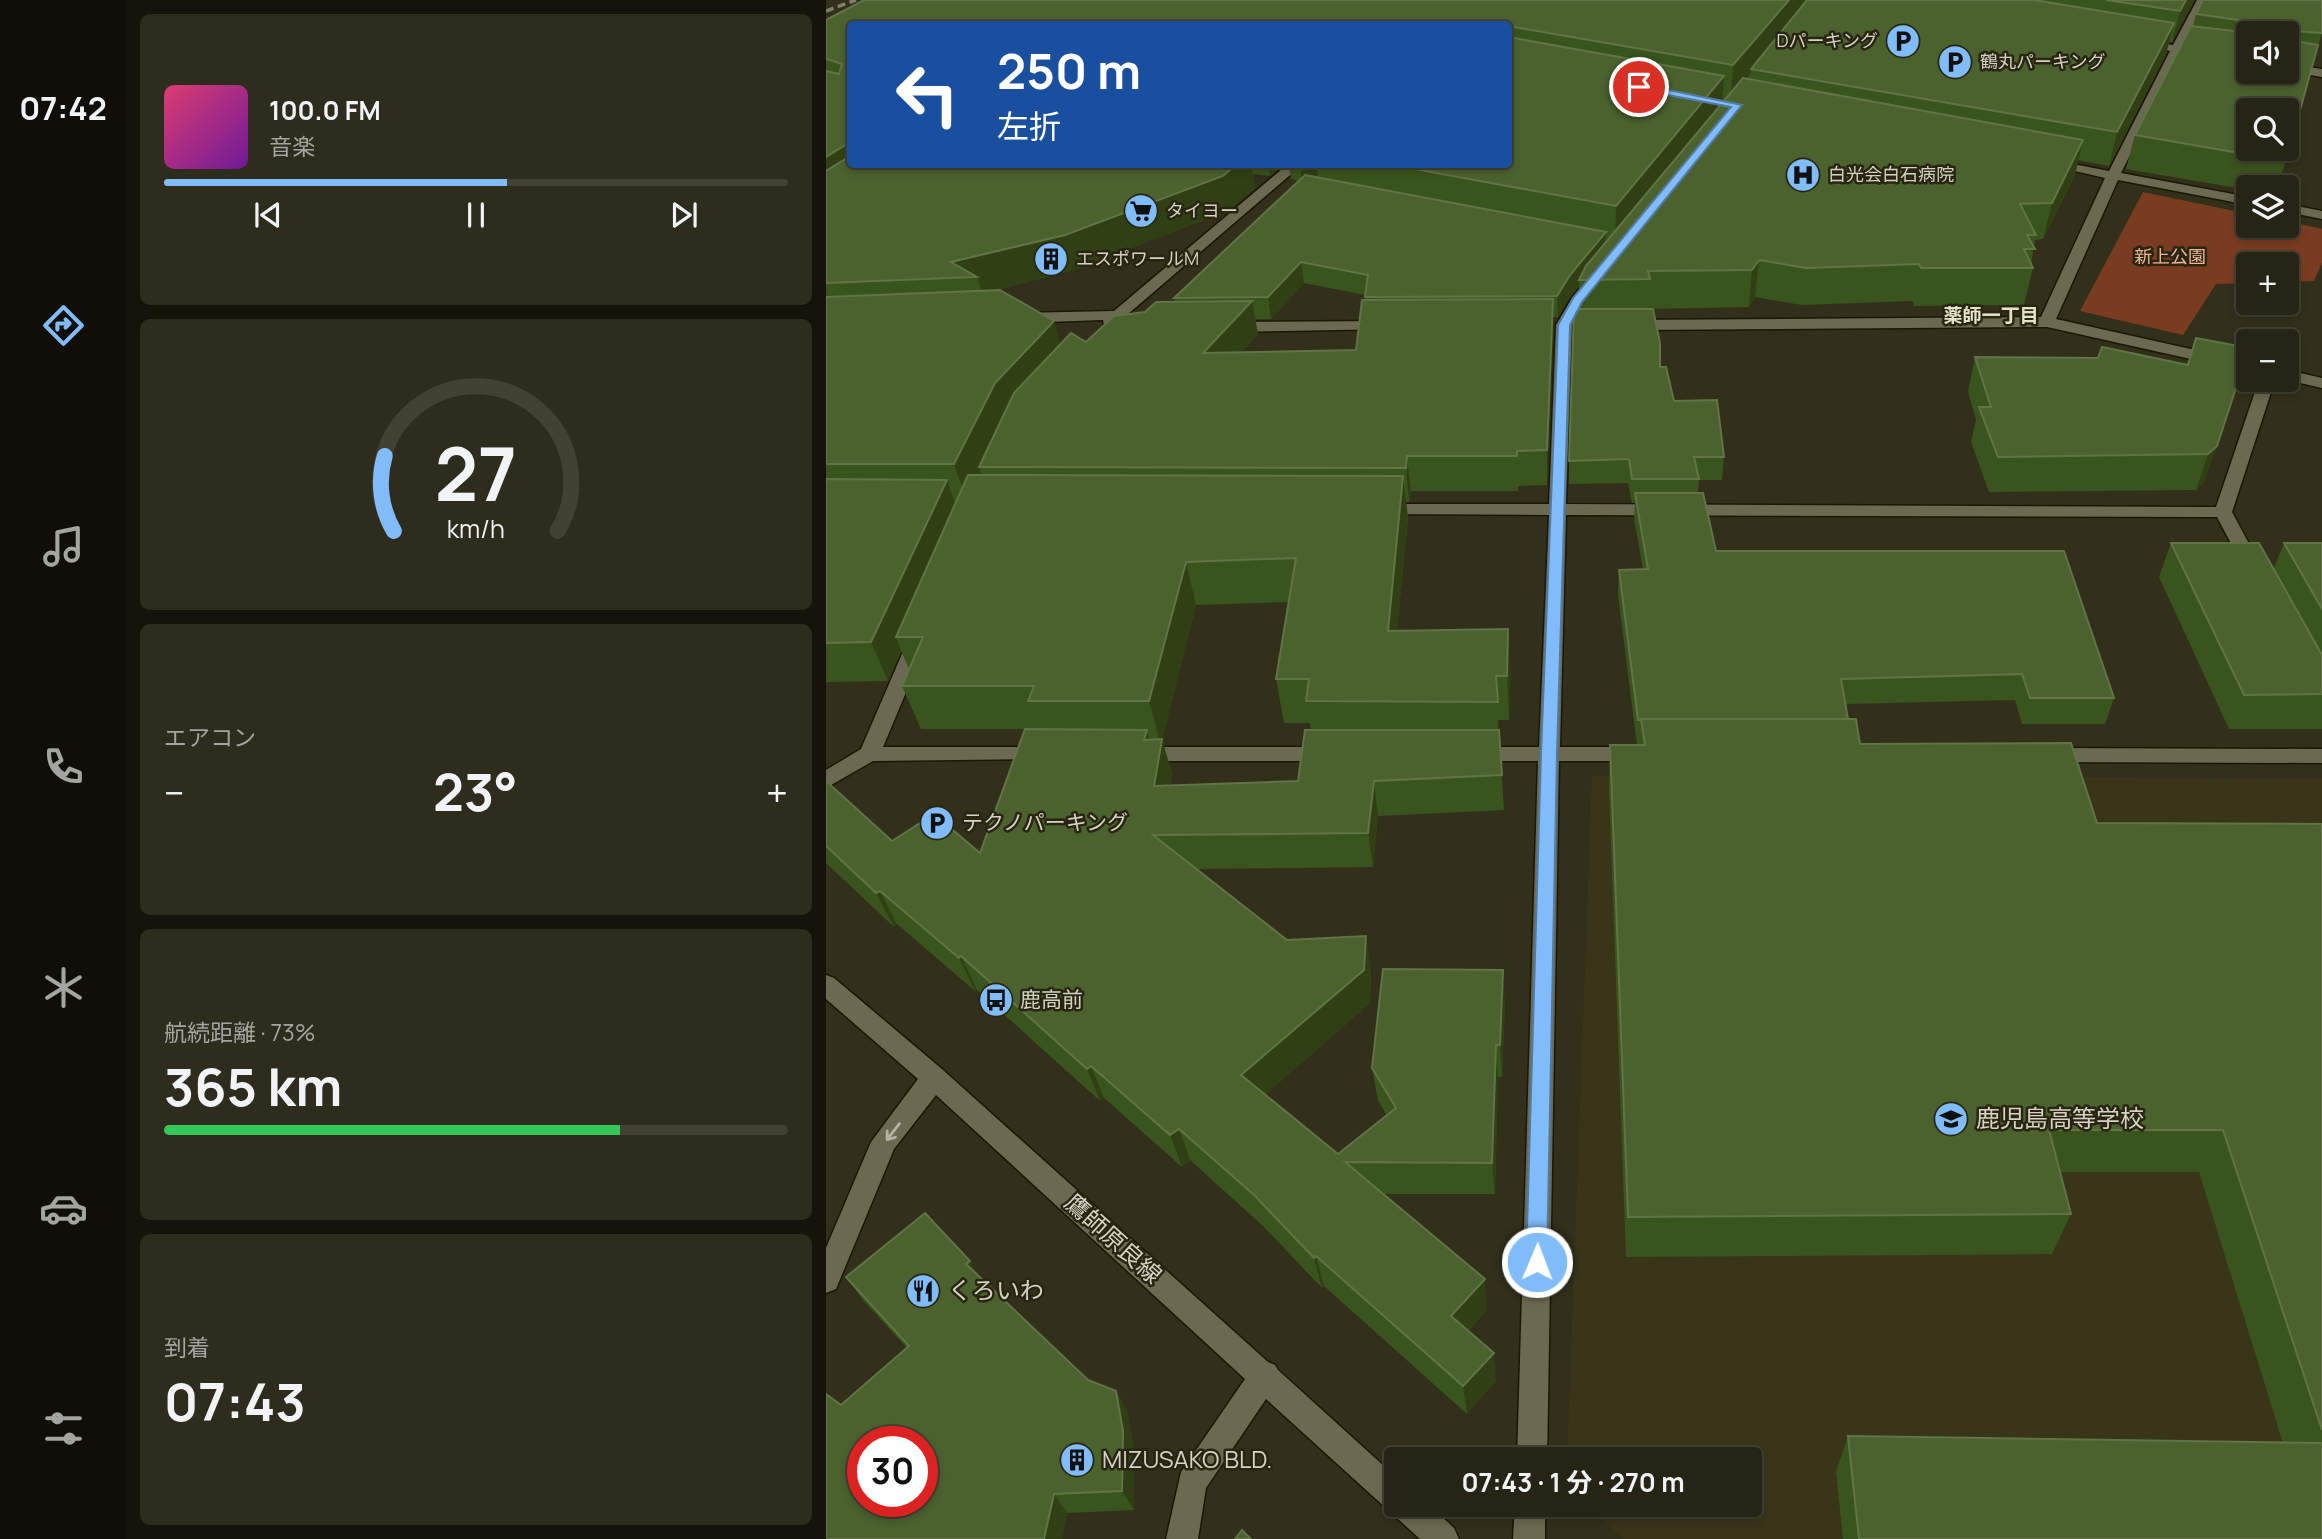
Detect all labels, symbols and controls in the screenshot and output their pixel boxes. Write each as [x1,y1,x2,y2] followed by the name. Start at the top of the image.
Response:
[2236,21,2299,392] map controls
[2236,21,2299,84] button: sound
[1884,22,1922,60] parking icon: Dパーキング
[1776,28,1878,52] place label: Dパーキング
[997,37,1141,104] text: 250 m
[1936,43,1974,81] parking icon: 鶴丸パーキング
[882,49,973,140] icon: left
[1980,49,2105,73] place label: 鶴丸パーキング
[1609,57,1669,117] pin
[1620,68,1658,106] icon: arrive
[19,86,107,130] text: 07:42
[269,92,381,128] text: 100.0 FM
[2236,98,2299,161] button: search
[997,104,1061,148] text: 左折
[269,130,315,162] text: 音楽
[1784,156,1822,194] hospital icon: 白光会白石病院
[1828,162,1954,186] place label: 白光会白石病院
[2236,175,2299,238] button: layers
[1122,192,1160,230] supermarket icon: タイヨー
[249,196,287,234] icon: previous
[457,196,495,234] icon: pause
[665,196,703,234] icon: next
[1166,198,1238,222] place label: タイヨー
[1032,240,1070,278] building icon: エスポワールM
[2134,244,2206,268] park label: 新上公園
[1076,246,1199,270] place label: エスポワールM
[2236,252,2299,315] button: +
[39,301,88,350] icon: directions
[1943,302,2039,328] district label: 薬師一丁目
[2236,329,2299,392] button: −
[435,423,517,523] text: 27
[447,510,505,545] text: km/h
[39,522,88,571] icon: music
[164,721,256,753] text: エアコン
[39,742,88,791] icon: phone
[433,756,518,827] text: 23°
[164,766,185,818] text: −
[766,766,788,818] text: +
[918,804,956,842] parking icon: テクノパーキング
[962,808,1128,836] place label: テクノパーキング
[39,963,88,1012] icon: climate
[977,981,1015,1019] bus stop icon: 鹿高前
[1020,985,1083,1013] place label: 鹿高前
[164,1016,315,1048] text: 航続距離 · 73%
[164,1051,342,1122] text: 365 km
[1932,1100,1970,1138] school or university icon: 鹿児島高等学校
[1976,1101,2144,1134] place label: 鹿児島高等学校
[885,1122,900,1141] one-way arrow
[39,1184,88,1233] icon: car
[1058,1185,1170,1290] street label: 鷹師原良線
[1500,1225,1574,1299] position arrow
[904,1272,942,1310] restaurant icon: くろいわ
[948,1273,1044,1306] place label: くろいわ
[164,1331,210,1363] text: 到着
[164,1366,306,1437] text: 07:43
[39,1404,88,1453] icon: filters
[847,1426,938,1517] speed limit sign: 30
[1058,1441,1096,1479] building icon: MIZUSAKO BLD.
[1102,1442,1272,1475] place label: MIZUSAKO BLD.
[1461,1464,1685,1500] text: 07:43 · 1 分 · 270 m

